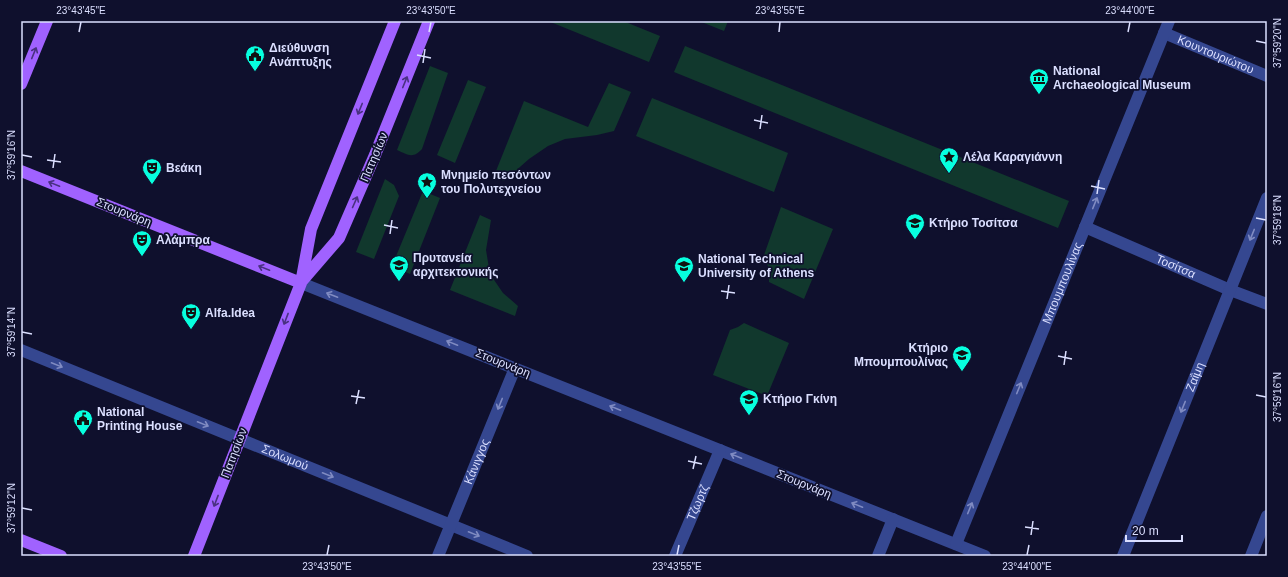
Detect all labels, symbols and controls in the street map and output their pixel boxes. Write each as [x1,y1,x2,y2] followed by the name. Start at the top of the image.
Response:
[56,5,106,16] text: 23°43'45"E
[406,5,456,16] text: 23°43'50"E
[755,5,805,16] text: 23°43'55"E
[1105,5,1155,16] text: 23°44'00"E
[1272,18,1283,68] text: 37°59'20"N
[1175,32,1256,77] street label: Κουντουριώτου
[269,41,332,69] place label: Διεύθυνση Ανάπτυξης
[244,44,266,72] public building icon: Διεύθυνση Ανάπτυξης
[31,47,38,59] one-way arrow
[1053,64,1191,92] place label: National Archaeological Museum
[1028,67,1050,95] museum icon: National Archaeological Museum
[401,77,409,89] one-way arrow
[355,103,363,115] one-way arrow
[6,130,17,180] text: 37°59'16"N
[357,130,391,184] street label: Πατησίων
[938,146,960,174] place icon: Λέλα Καραγιάννη
[963,150,1062,164] place label: Λέλα Καραγιάννη
[141,157,163,185] theatre icon: Βεάκη
[166,161,202,175] place label: Βεάκη
[441,168,551,196] place label: Μνημείο πεσόντων του Πολυτεχνείου
[416,171,438,199] place icon: Μνημείο πεσόντων του Πολυτεχνείου
[49,180,61,188] one-way arrow
[95,195,153,229] street label: Στουρνάρη
[1272,195,1283,245] text: 37°59'18"N
[352,197,359,209] one-way arrow
[1091,197,1099,209] one-way arrow
[904,212,926,240] school or university icon: Κτήριο Τοσίτσα
[929,216,1018,230] place label: Κτήριο Τοσίτσα
[1248,228,1256,240] one-way arrow
[131,229,153,257] theatre icon: Αλάμπρα
[156,233,211,247] place label: Αλάμπρα
[1039,240,1085,326] street label: Μπουμπουλίνας
[413,251,498,279] place label: Πρυτανεία αρχιτεκτονικής
[698,252,815,280] place label: National Technical University of Athens
[1154,252,1198,281] street label: Τοσίτσα
[388,254,410,282] school or university icon: Πρυτανεία αρχιτεκτονικής
[673,255,695,283] school or university icon: National Technical University of Athens
[259,264,271,272] one-way arrow
[326,291,338,299] one-way arrow
[180,302,202,330] theatre icon: Alfa.Idea
[205,306,255,320] place label: Alfa.Idea
[6,307,17,357] text: 37°59'14"N
[282,312,290,324] one-way arrow
[447,339,459,347] one-way arrow
[854,341,948,369] place label: Κτήριο Μπουμπουλίνας
[951,344,973,372] school or university icon: Κτήριο Μπουμπουλίνας
[474,346,532,380] street label: Στουρνάρη
[1183,360,1207,394] street label: Ζαΐμη
[51,362,63,369] one-way arrow
[1272,372,1283,422] text: 37°59'16"N
[1016,382,1024,394] one-way arrow
[738,388,760,416] school or university icon: Κτήριο Γκίνη
[763,392,837,406] place label: Κτήριο Γκίνη
[496,398,503,410] one-way arrow
[1179,401,1186,413] one-way arrow
[610,404,622,412] one-way arrow
[97,405,183,433] place label: National Printing House
[72,408,94,436] public building icon: National Printing House
[197,421,209,429] one-way arrow
[218,426,250,480] street label: Πατησίων
[461,437,492,486] street label: Κάνιγγος
[260,442,310,473] street label: Σολωμού
[730,452,742,460] one-way arrow
[775,467,833,501] street label: Στουρνάρη
[321,471,333,479] one-way arrow
[684,482,712,523] street label: Τζωρτζ
[6,483,17,533] text: 37°59'12"N
[211,495,219,507] one-way arrow
[851,500,863,508] one-way arrow
[967,503,975,515] one-way arrow
[1126,517,1182,543] scale bar
[1132,524,1159,538] text: 20 m
[468,531,480,539] one-way arrow
[302,561,352,572] text: 23°43'50"E
[652,561,702,572] text: 23°43'55"E
[1002,561,1052,572] text: 23°44'00"E

